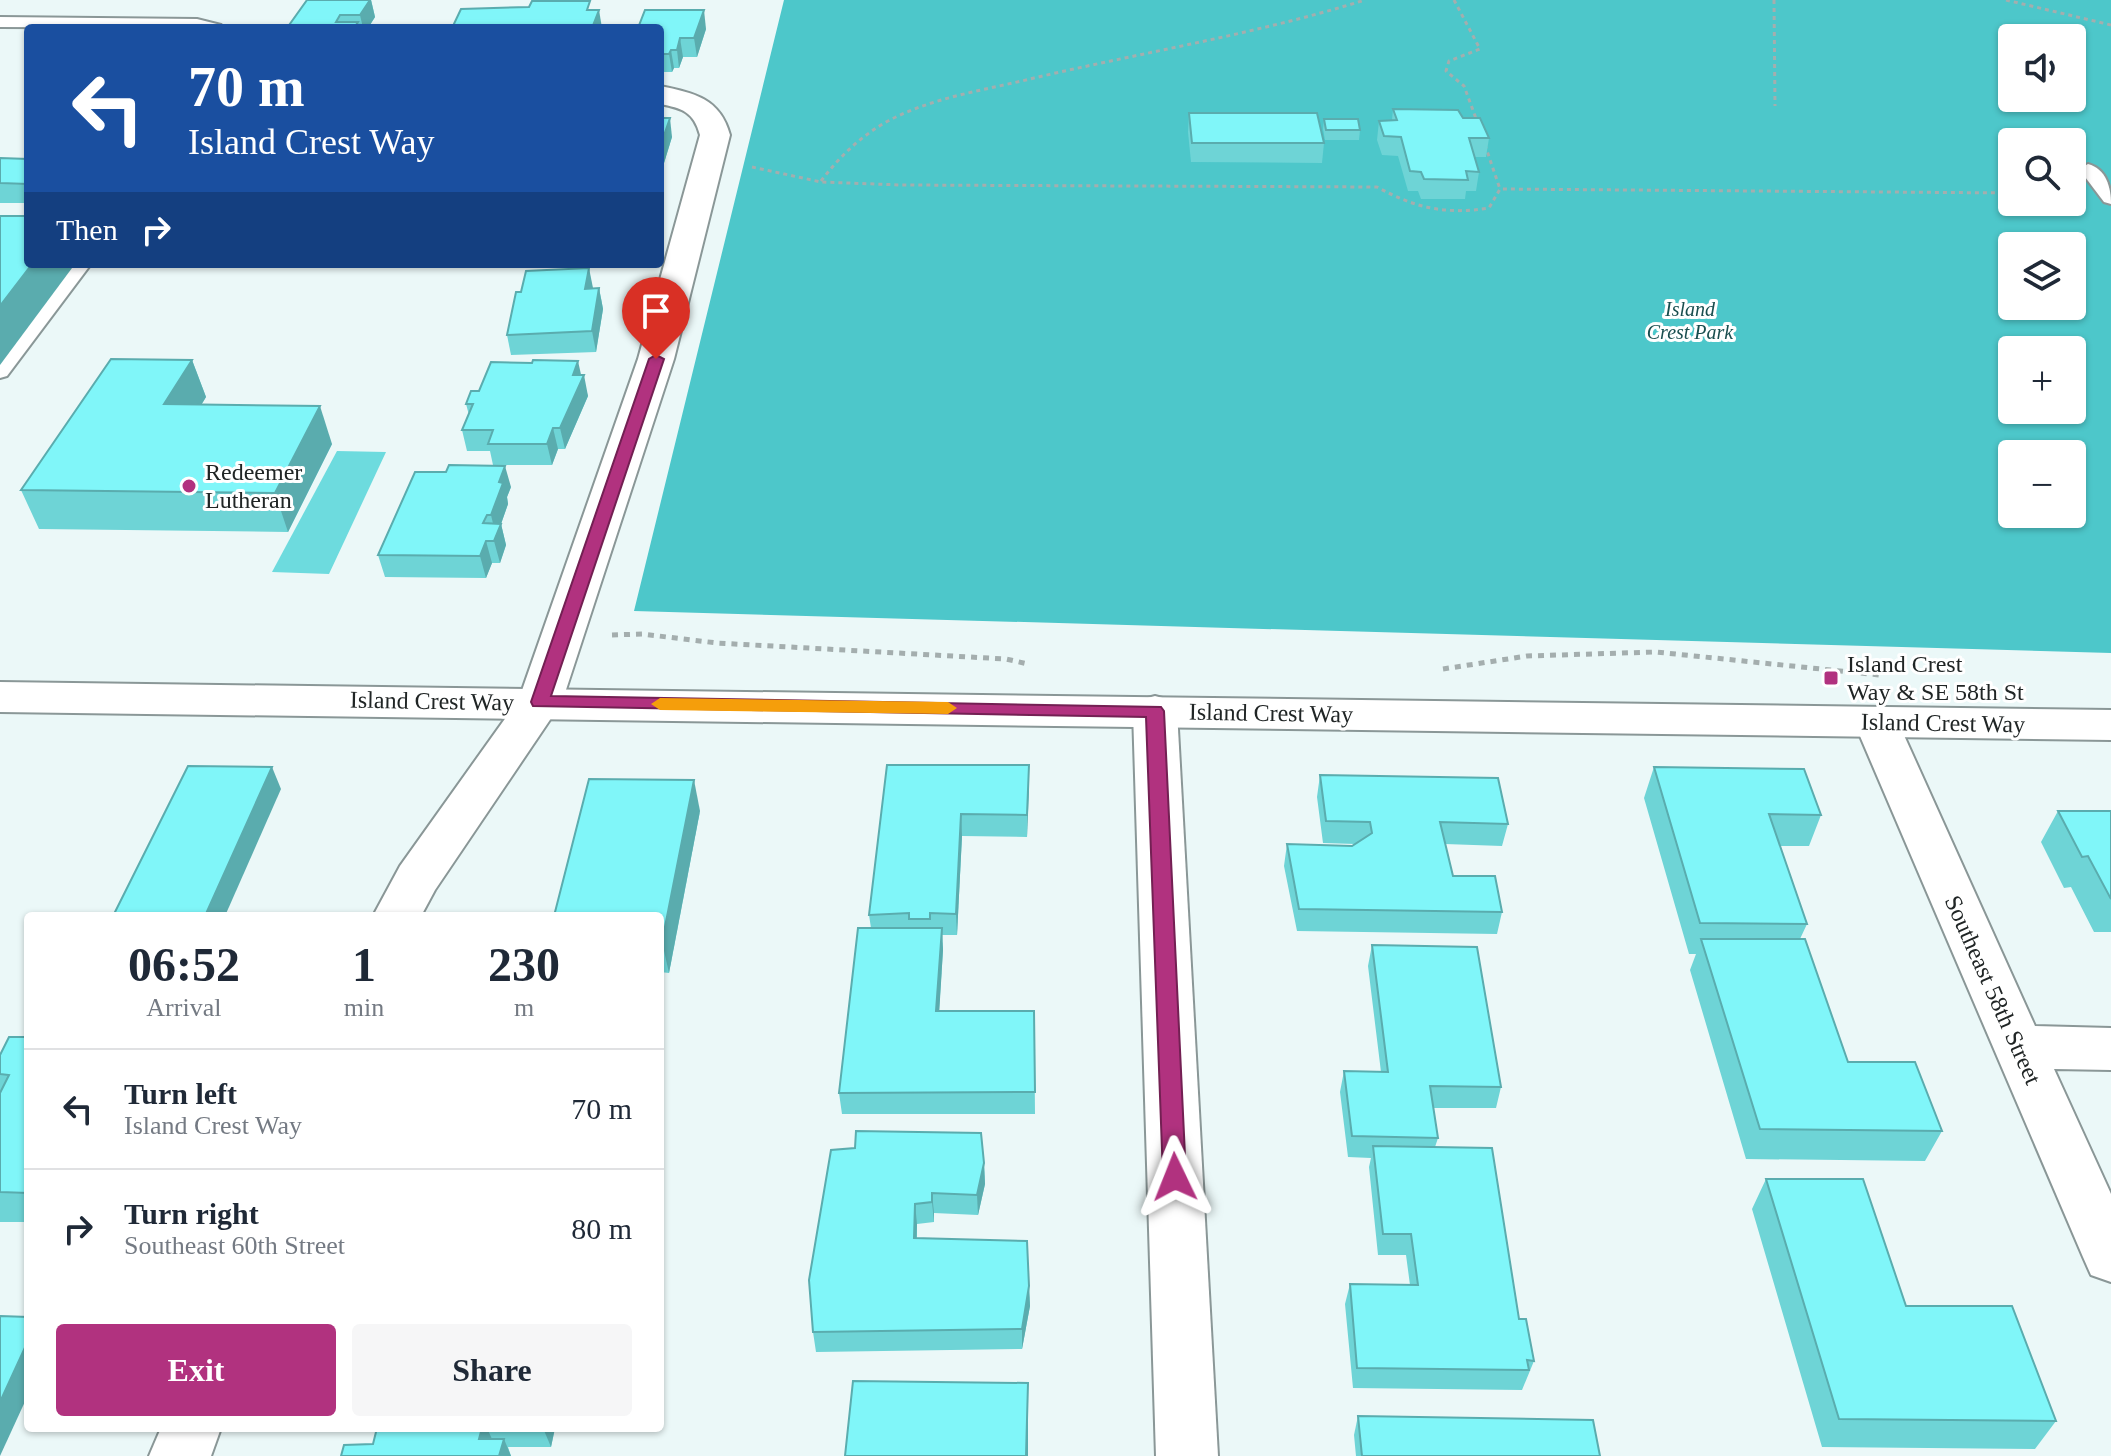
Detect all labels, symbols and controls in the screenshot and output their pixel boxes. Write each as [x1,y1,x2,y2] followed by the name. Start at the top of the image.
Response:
[1998,24,2086,528] map controls
[1998,24,2086,112] button: sound
[56,56,160,160] icon: left
[188,56,305,118] text: 70 m
[188,122,434,162] text: Island Crest Way
[1998,128,2086,216] button: search
[134,208,178,252] icon: right
[56,213,118,246] text: Then
[1998,232,2086,320] button: layers
[622,277,690,359] pin
[634,289,678,333] icon: arrive
[1647,298,1734,343] park label: Island Crest Park
[1998,336,2086,424] button: +
[1998,440,2086,528] button: −
[205,459,302,513] place label: Redeemer Lutheran
[180,477,198,495] marker: Redeemer Lutheran
[1847,651,2024,705] place label: Island Crest Way & SE 58th St
[1822,669,1840,687] marker: Island Crest Way & SE 58th St
[350,687,514,715] street label: Island Crest Way
[1189,699,1353,727] street label: Island Crest Way
[1861,709,2025,737] street label: Island Crest Way
[1940,892,2046,1089] street label: Southeast 58th Street
[128,938,240,991] text: 06:52
[352,938,376,991] text: 1
[488,938,560,991] text: 230
[146,993,221,1022] text: Arrival
[344,993,384,1022] text: min
[514,993,534,1022] text: m
[124,1077,237,1110] text: Turn left
[56,1087,100,1131] icon: left
[571,1092,632,1125] text: 70 m
[124,1111,302,1140] text: Island Crest Way
[1133,1135,1217,1219] position arrow
[124,1197,259,1230] text: Turn right
[56,1207,100,1251] icon: right
[571,1212,632,1245] text: 80 m
[124,1231,345,1260] text: Southeast 60th Street
[56,1324,336,1416] button: Exit
[352,1324,632,1416] button: Share

